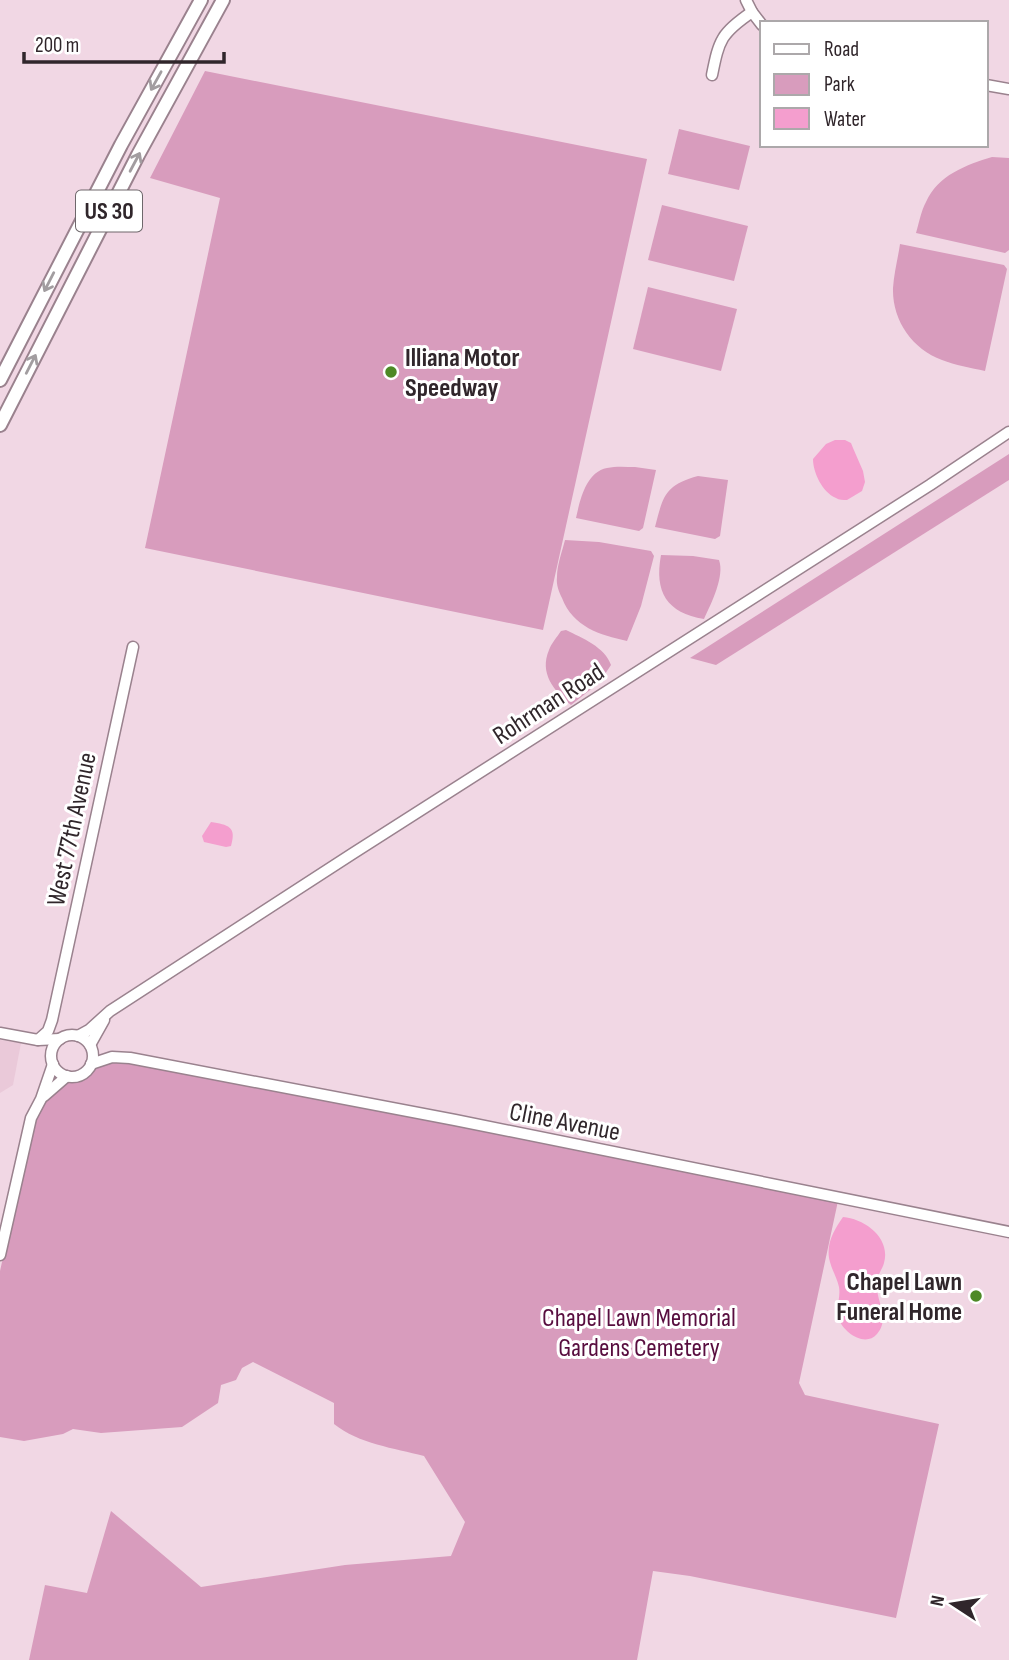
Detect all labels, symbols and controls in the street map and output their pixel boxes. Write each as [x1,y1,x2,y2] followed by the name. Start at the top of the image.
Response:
[24,21,224,65] scale bar
[760,21,988,147] legend
[35,33,79,58] text: 200 m
[824,37,859,62] text: Road
[149,70,162,91] one-way arrow
[824,72,855,97] text: Park
[824,107,866,132] text: Water
[128,152,142,173] one-way arrow
[76,190,142,232] road number: US 30
[42,271,56,292] one-way arrow
[405,343,519,404] place label: Illiana Motor Speedway
[24,354,38,375] one-way arrow
[383,364,399,380] marker: Illiana Motor Speedway
[487,657,610,752] street label: Rohrman Road
[41,750,104,909] street label: West 77th Avenue
[507,1097,623,1148] street label: Cline Avenue
[836,1267,962,1328] place label: Chapel Lawn Funeral Home
[968,1288,984,1304] marker: Chapel Lawn Funeral Home
[542,1303,736,1364] park label: Chapel Lawn Memorial Gardens Cemetery
[918,1569,988,1639] north arrow
[926,1593,950,1608] text: N

